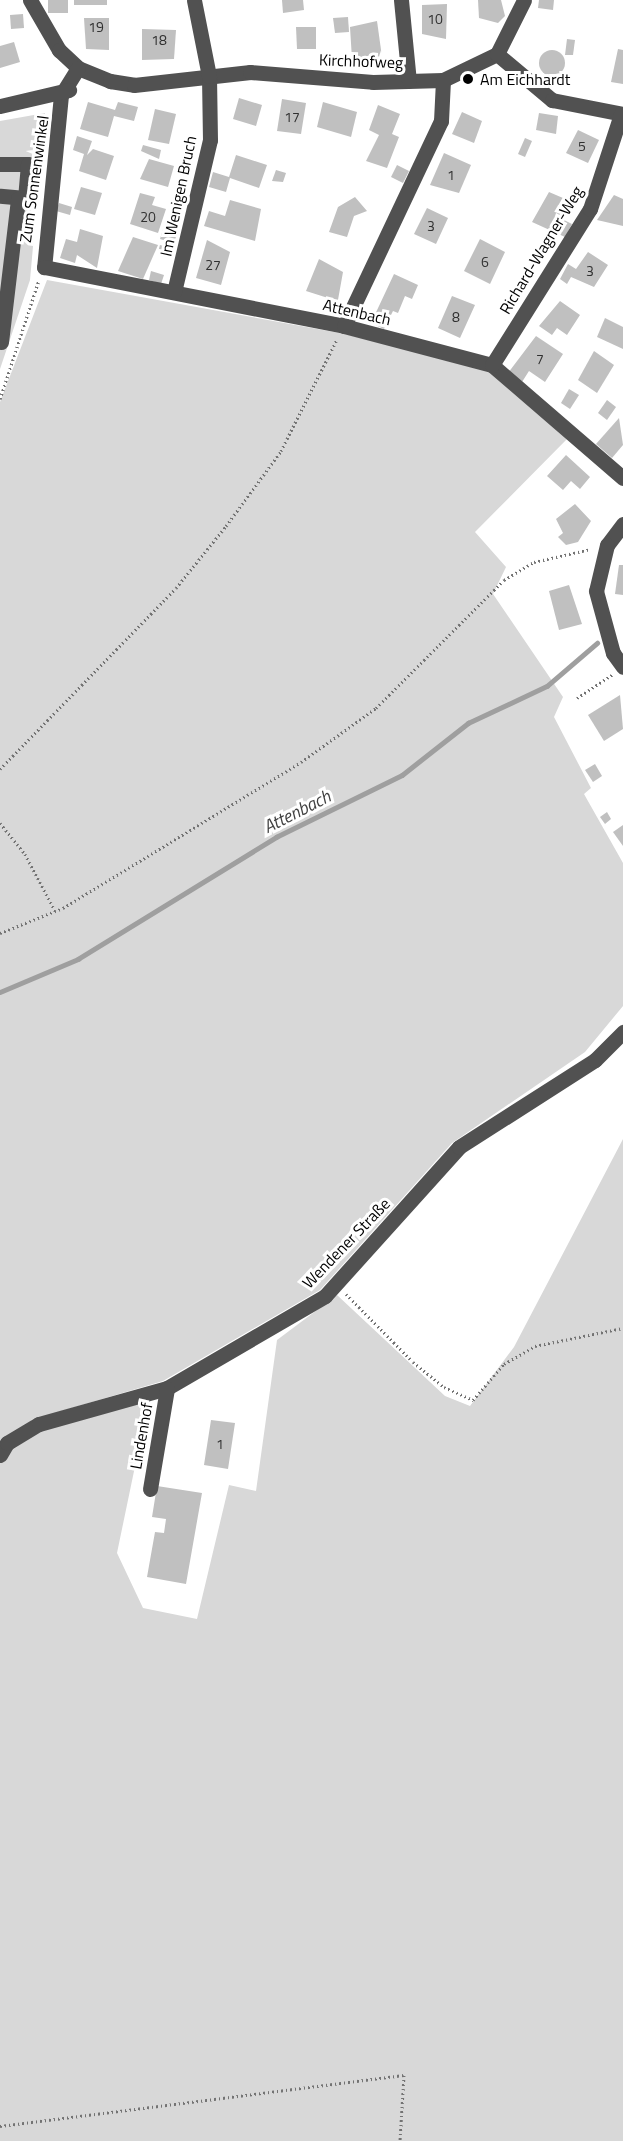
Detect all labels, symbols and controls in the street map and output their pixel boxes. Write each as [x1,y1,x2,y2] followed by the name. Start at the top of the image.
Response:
[427,11,443,27] house number: 10
[88,19,104,35] house number: 19
[151,32,167,48] house number: 18
[319,50,403,72] street label: Kirchhofweg
[480,69,570,89] place label: Am Eichhardt
[461,72,475,86] marker: Am Eichhardt
[284,109,300,125] house number: 17
[16,114,52,244] street label: Zum Sonnenwinkel
[156,134,200,258] street label: Im Wenigen Bruch
[578,138,586,154] house number: 5
[447,167,455,183] house number: 1
[495,183,587,317] street label: Richard-Wagner-Weg
[140,209,156,225] house number: 20
[427,218,435,234] house number: 3
[481,254,489,270] house number: 6
[205,257,221,273] house number: 27
[586,263,594,279] house number: 3
[321,295,393,329] street label: Attenbach
[452,309,460,325] house number: 8
[536,351,544,367] house number: 7
[260,786,334,838] water label: Attenbach
[298,1194,394,1292] street label: Wendener Straße
[126,1401,156,1471] street label: Lindenhof
[216,1436,224,1452] house number: 1

